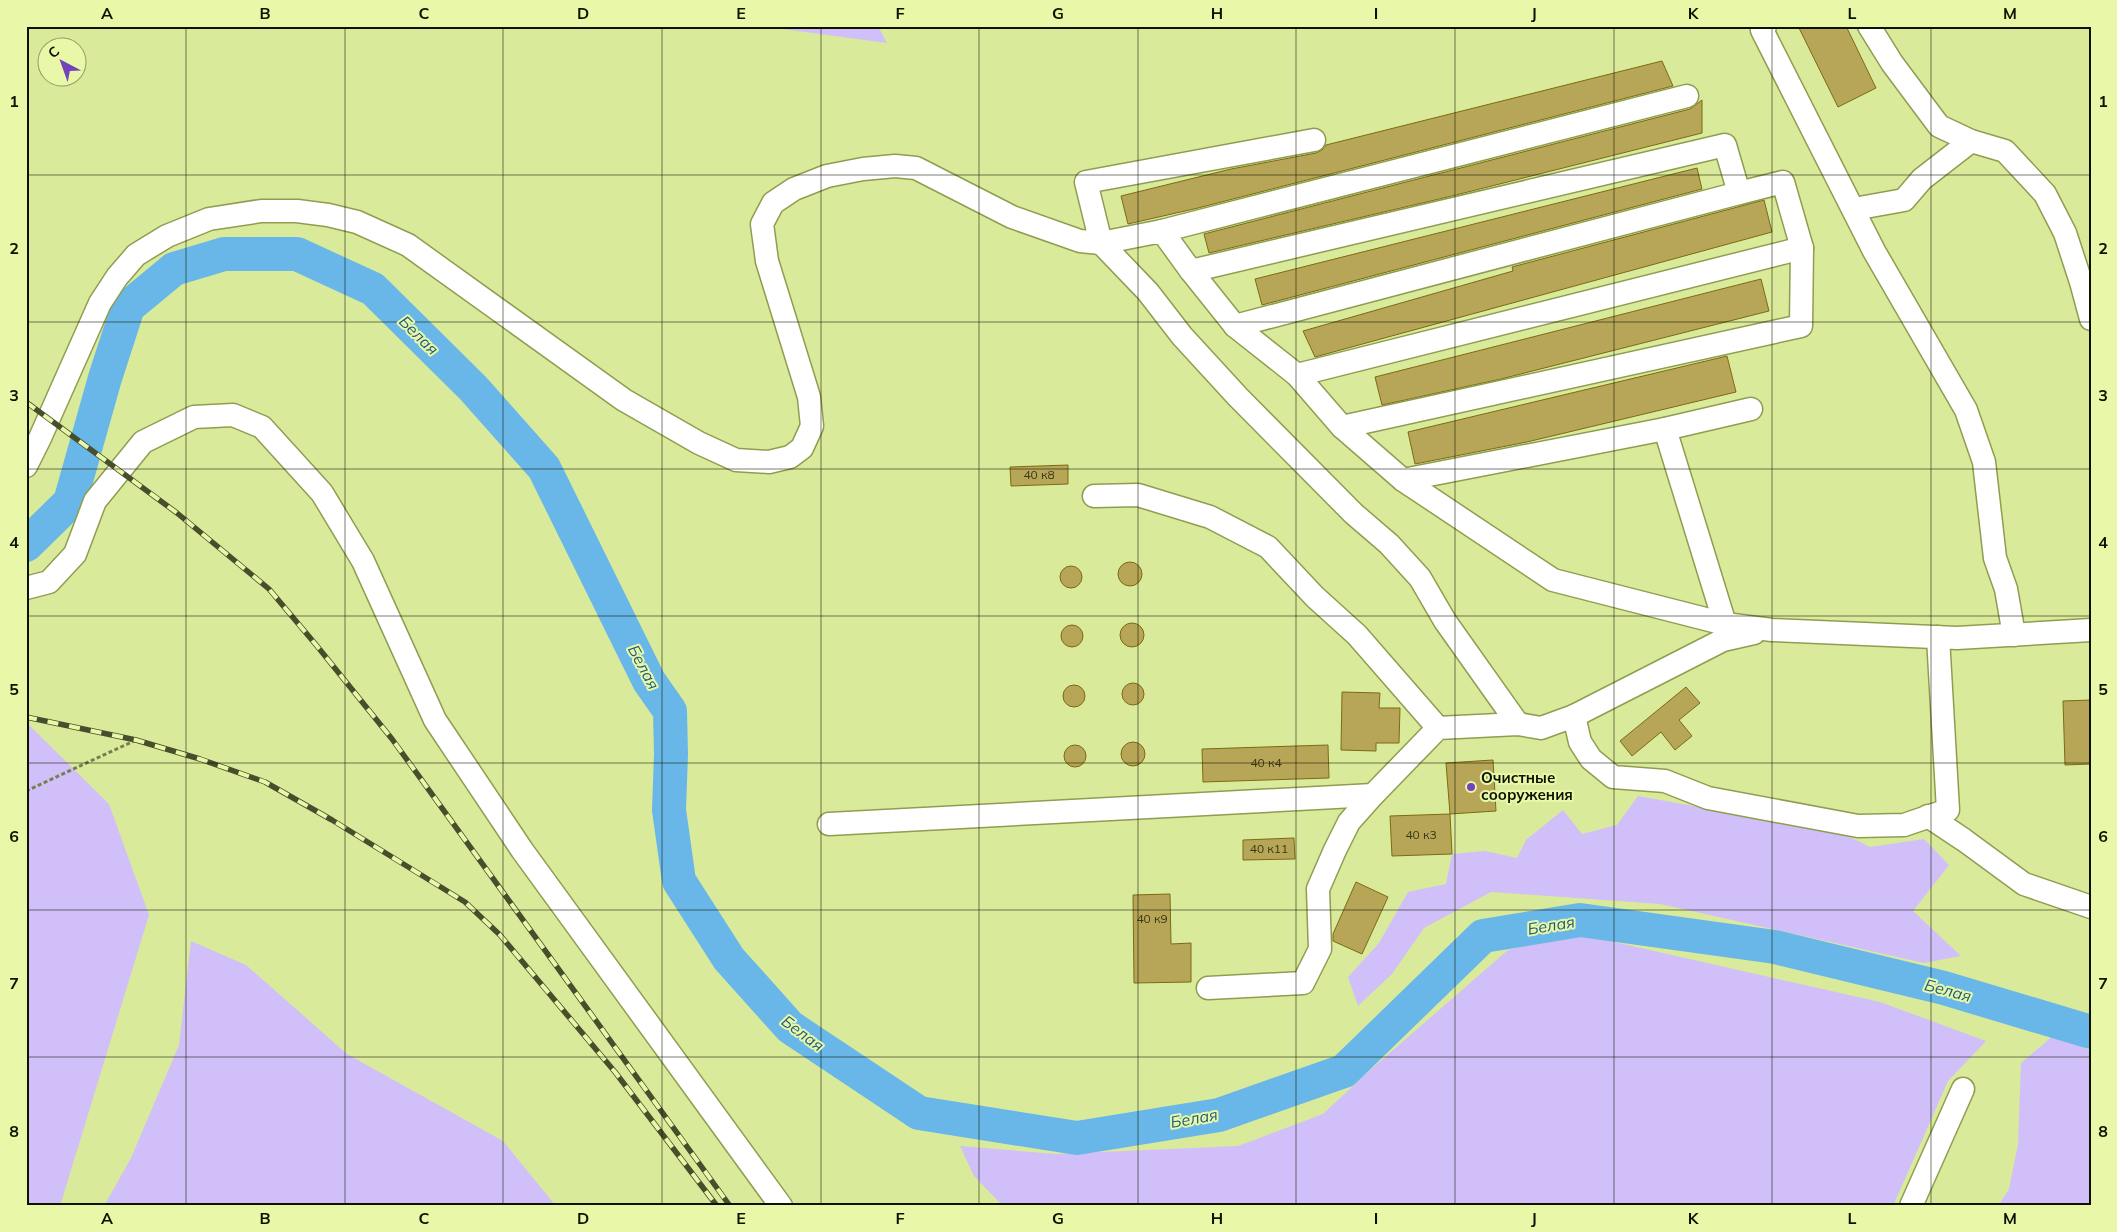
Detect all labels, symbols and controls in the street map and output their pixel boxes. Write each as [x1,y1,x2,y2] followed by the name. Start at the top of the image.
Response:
[101,3,113,23] text: A
[259,3,271,23] text: B
[419,3,430,23] text: C
[577,3,589,23] text: D
[736,3,746,23] text: E
[895,3,905,23] text: F
[1052,3,1064,23] text: G
[1211,3,1223,23] text: H
[1374,3,1378,23] text: I
[1531,3,1537,23] text: J
[1688,3,1700,23] text: K
[1848,3,1857,23] text: L
[2003,3,2017,23] text: M
[38,38,88,88] north arrow
[44,42,63,62] text: С
[9,91,19,111] text: 1
[2098,91,2108,111] text: 1
[9,238,19,258] text: 2
[2098,238,2108,258] text: 2
[395,311,443,359] water label: Белая
[9,385,19,405] text: 3
[2098,385,2108,405] text: 3
[1023,467,1055,482] house number: 40 к8
[9,532,19,552] text: 4
[2098,532,2108,552] text: 4
[624,641,664,693] water label: Белая
[9,679,19,699] text: 5
[2098,679,2108,699] text: 5
[1250,755,1282,770] house number: 40 к4
[1481,768,1573,804] place label: Очистные сооружения
[1465,781,1477,793] marker: Очистные сооружения
[9,826,19,846] text: 6
[2098,826,2108,846] text: 6
[1405,827,1437,842] house number: 40 к3
[1250,841,1288,856] house number: 40 к11
[1136,911,1168,926] house number: 40 к9
[1526,911,1576,939] water label: Белая
[9,973,19,993] text: 7
[2098,973,2108,993] text: 7
[1922,974,1974,1006] water label: Белая
[778,1011,828,1055] water label: Белая
[1169,1104,1219,1132] water label: Белая
[9,1121,19,1141] text: 8
[2098,1121,2108,1141] text: 8
[101,1208,113,1228] text: A
[259,1208,271,1228] text: B
[419,1208,430,1228] text: C
[577,1208,589,1228] text: D
[736,1208,746,1228] text: E
[895,1208,905,1228] text: F
[1052,1208,1064,1228] text: G
[1211,1208,1223,1228] text: H
[1374,1208,1378,1228] text: I
[1531,1208,1537,1228] text: J
[1688,1208,1700,1228] text: K
[1848,1208,1857,1228] text: L
[2003,1208,2017,1228] text: M

